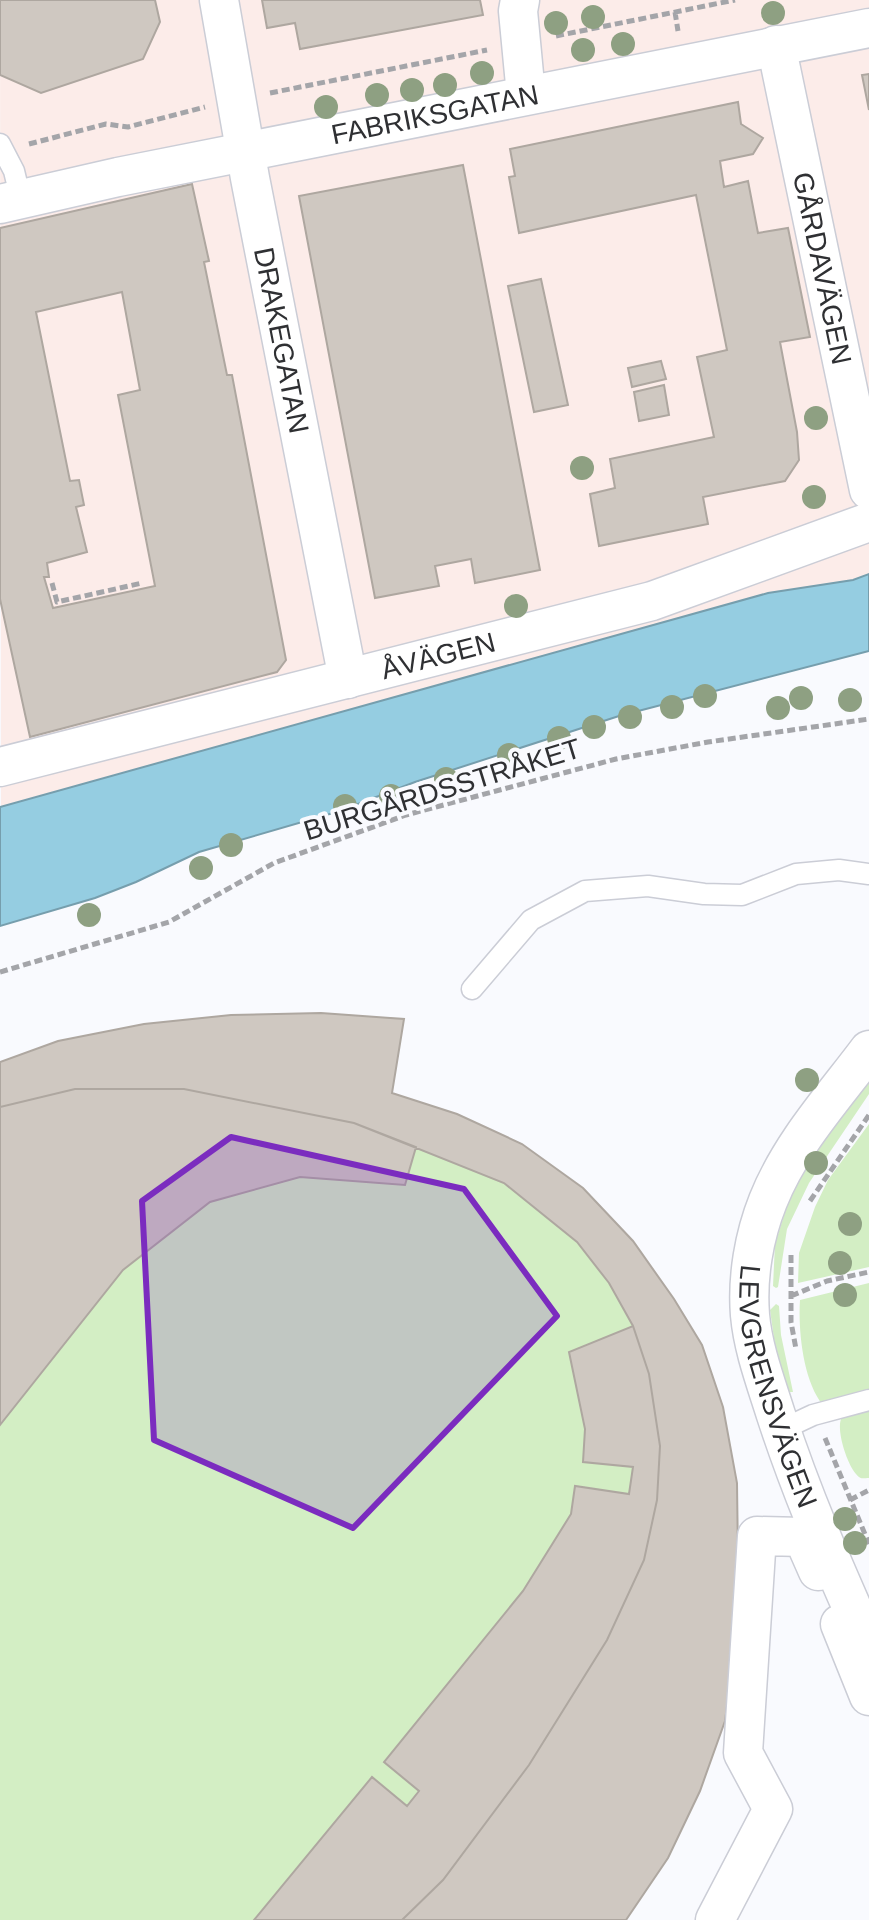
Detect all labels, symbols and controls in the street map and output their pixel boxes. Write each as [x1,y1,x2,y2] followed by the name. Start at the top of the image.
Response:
[329,79,541,150] street label: FABRIKSGATAN
[787,169,857,367] street label: GÅRDAVÄGEN
[248,245,315,436] street label: DRAKEGATAN
[378,627,499,685] street label: ÅVÄGEN
[300,733,584,846] street label: BURGÅRDSSTRÅKET
[733,1264,823,1512] street label: LEVGRENSVÄGEN

